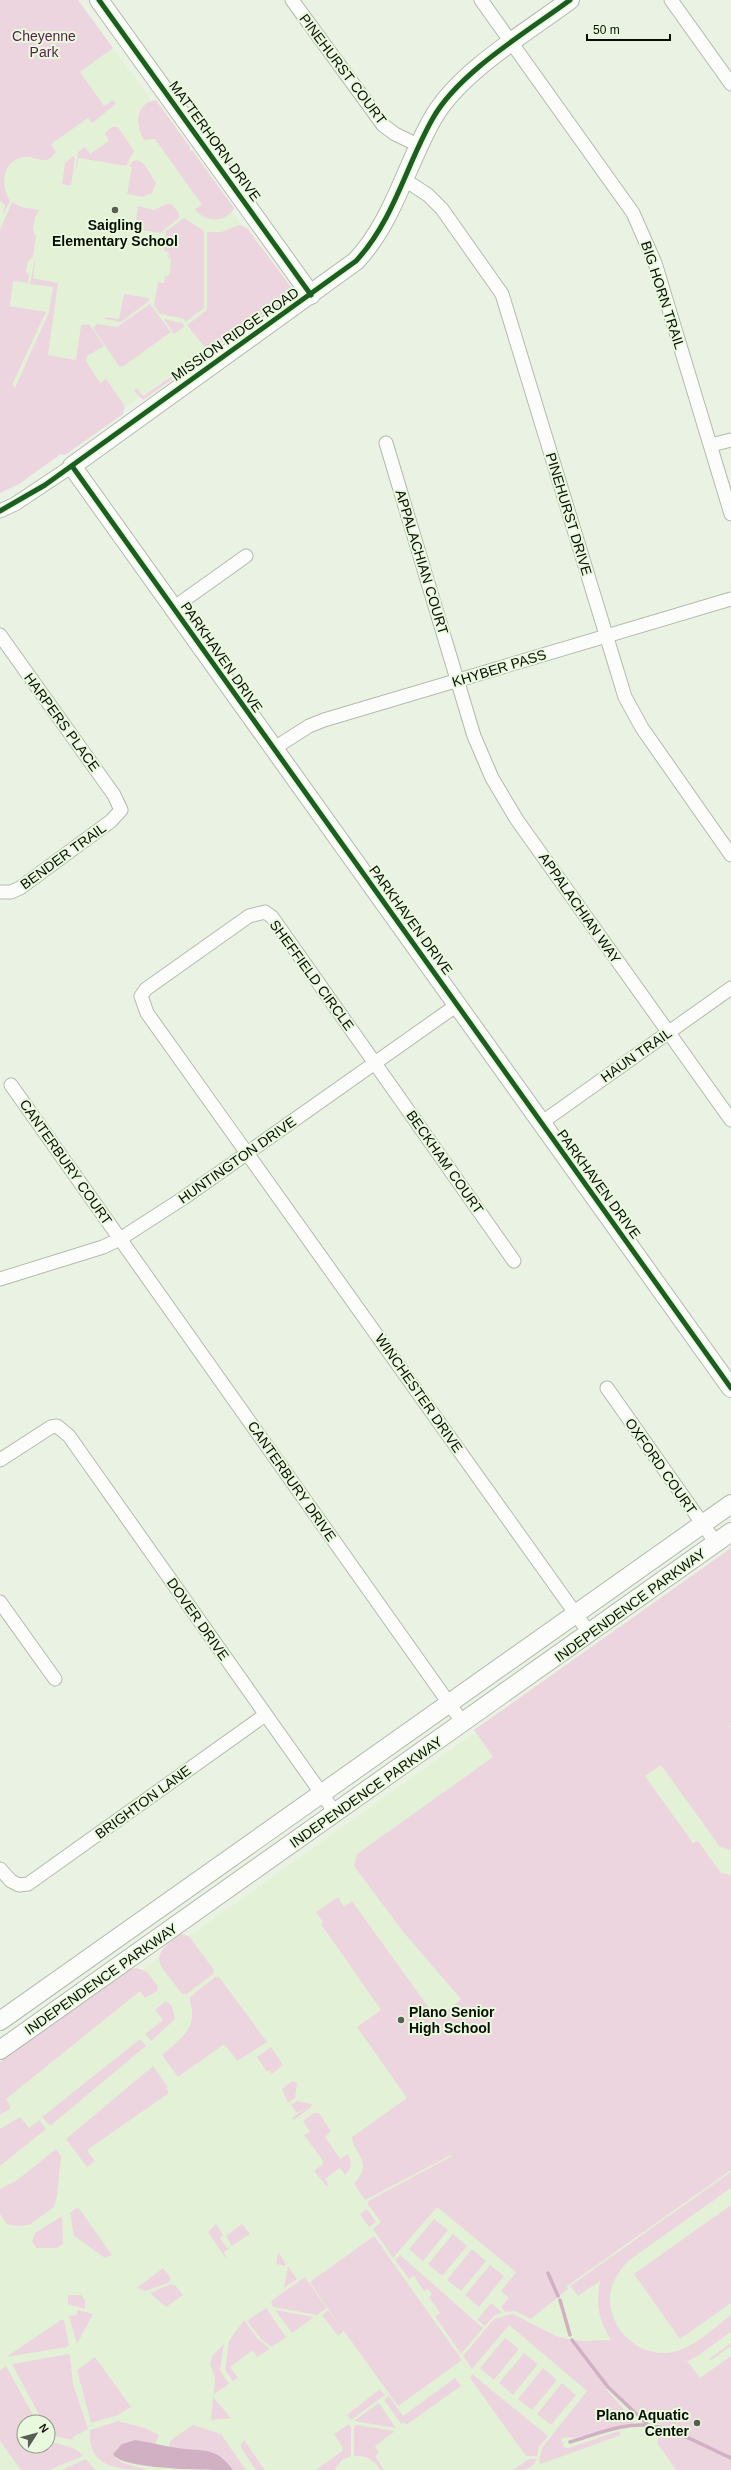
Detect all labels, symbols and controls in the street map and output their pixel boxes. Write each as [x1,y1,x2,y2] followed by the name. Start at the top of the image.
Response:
[296,11,390,128] street label: PINEHURST COURT
[587,16,670,42] scale bar
[593,23,620,37] text: 50 m
[12,28,76,60] park label: Cheyenne Park
[166,78,264,204] street label: MATTERHORN DRIVE
[110,205,120,215] marker: Saigling Elementary School
[52,217,178,249] place label: Saigling Elementary School
[638,239,688,351] street label: BIG HORN TRAIL
[168,284,302,384] street label: MISSION RIDGE ROAD
[543,451,595,577] street label: PINEHURST DRIVE
[392,488,452,637] street label: APPALACHIAN COURT
[178,599,266,715] street label: PARKHAVEN DRIVE
[450,646,548,690] street label: KHYBER PASS
[21,670,103,774] street label: HARPERS PLACE
[17,820,109,892] street label: BENDER TRAIL
[536,850,625,967] street label: APPALACHIAN WAY
[366,862,456,978] street label: PARKHAVEN DRIVE
[267,917,357,1033] street label: SHEFFIELD CIRCLE
[597,1025,675,1085] street label: HAUN TRAIL
[17,1096,116,1228] street label: CANTERBURY COURT
[403,1107,487,1217] street label: BECKHAM COURT
[175,1113,299,1207] street label: HUNTINGTON DRIVE
[554,1126,644,1242] street label: PARKHAVEN DRIVE
[372,1331,466,1455] street label: WINCHESTER DRIVE
[622,1415,700,1517] street label: OXFORD COURT
[245,1418,339,1544] street label: CANTERBURY DRIVE
[551,1544,709,1665] street label: INDEPENDENCE PARKWAY
[164,1575,232,1663] street label: DOVER DRIVE
[287,1733,446,1851] street label: INDEPENDENCE PARKWAY
[92,1762,194,1842] street label: BRIGHTON LANE
[22,1920,181,2038] street label: INDEPENDENCE PARKWAY
[409,2004,495,2036] place label: Plano Senior High School
[396,2015,406,2025] marker: Plano Senior High School
[596,2407,690,2439] place label: Plano Aquatic Center
[16,2414,56,2454] north arrow
[692,2418,702,2428] marker: Plano Aquatic Center
[37,2421,51,2435] text: N

